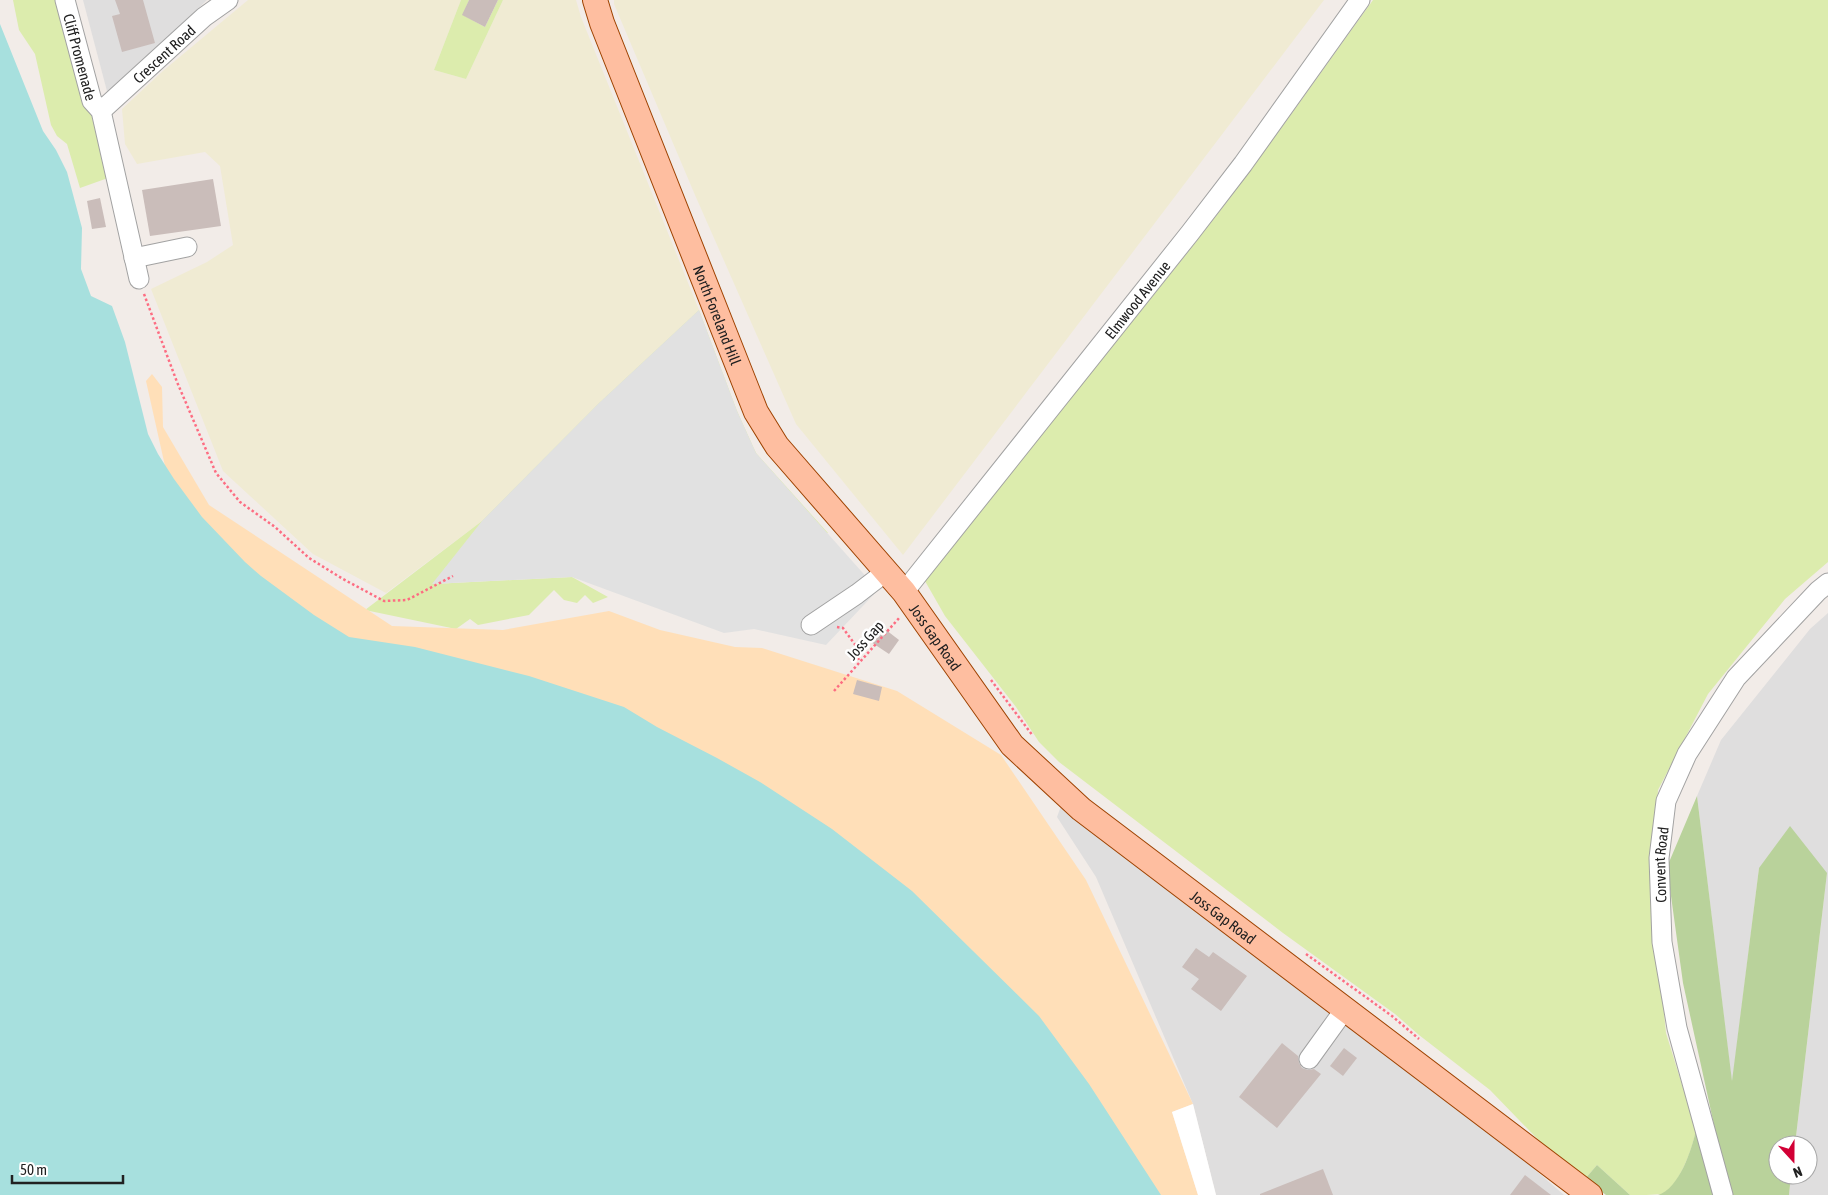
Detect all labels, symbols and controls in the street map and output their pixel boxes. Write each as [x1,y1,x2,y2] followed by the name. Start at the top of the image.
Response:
[61,12,100,102] street label: Cliff Promenade
[129,21,198,86] street label: Crescent Road
[1101,257,1173,342] street label: Elmwood Avenue
[690,263,745,367] street label: North Foreland Hill
[907,601,965,674] street label: Joss Gap Road
[843,617,887,663] street label: Joss Gap
[1650,826,1671,903] street label: Convent Road
[1187,887,1259,947] street label: Joss Gap Road
[1768,1135,1818,1185] north arrow
[12,1152,124,1184] scale bar
[20,1161,47,1178] text: 50 m
[1791,1163,1804,1181] text: N

